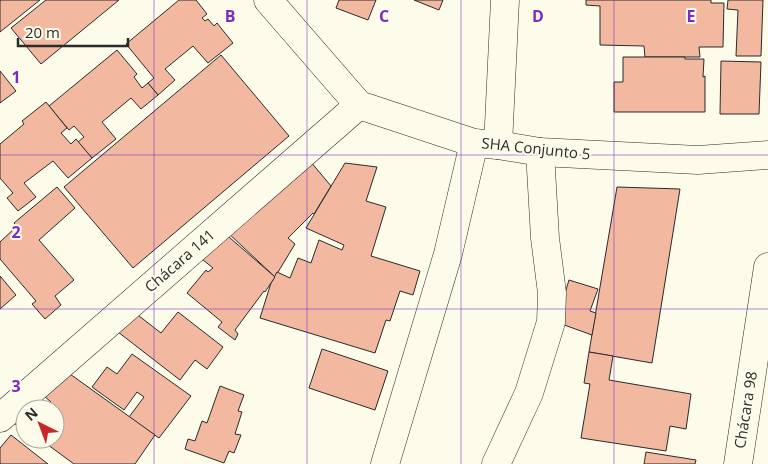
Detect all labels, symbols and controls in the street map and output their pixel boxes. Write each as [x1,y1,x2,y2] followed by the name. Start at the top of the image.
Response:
[225,5,235,27] text: B
[379,5,389,27] text: C
[532,5,544,27] text: D
[687,5,696,27] text: E
[18,15,128,47] scale bar
[25,22,60,42] text: 20 m
[11,66,21,88] text: 1
[481,132,592,164] street label: SHA Conjunto 5
[11,221,21,243] text: 2
[140,224,219,296] street label: Chácara 141
[729,370,761,450] street label: Chácara 98
[11,375,21,397] text: 3
[15,399,65,449] north arrow
[20,403,42,425] text: N

